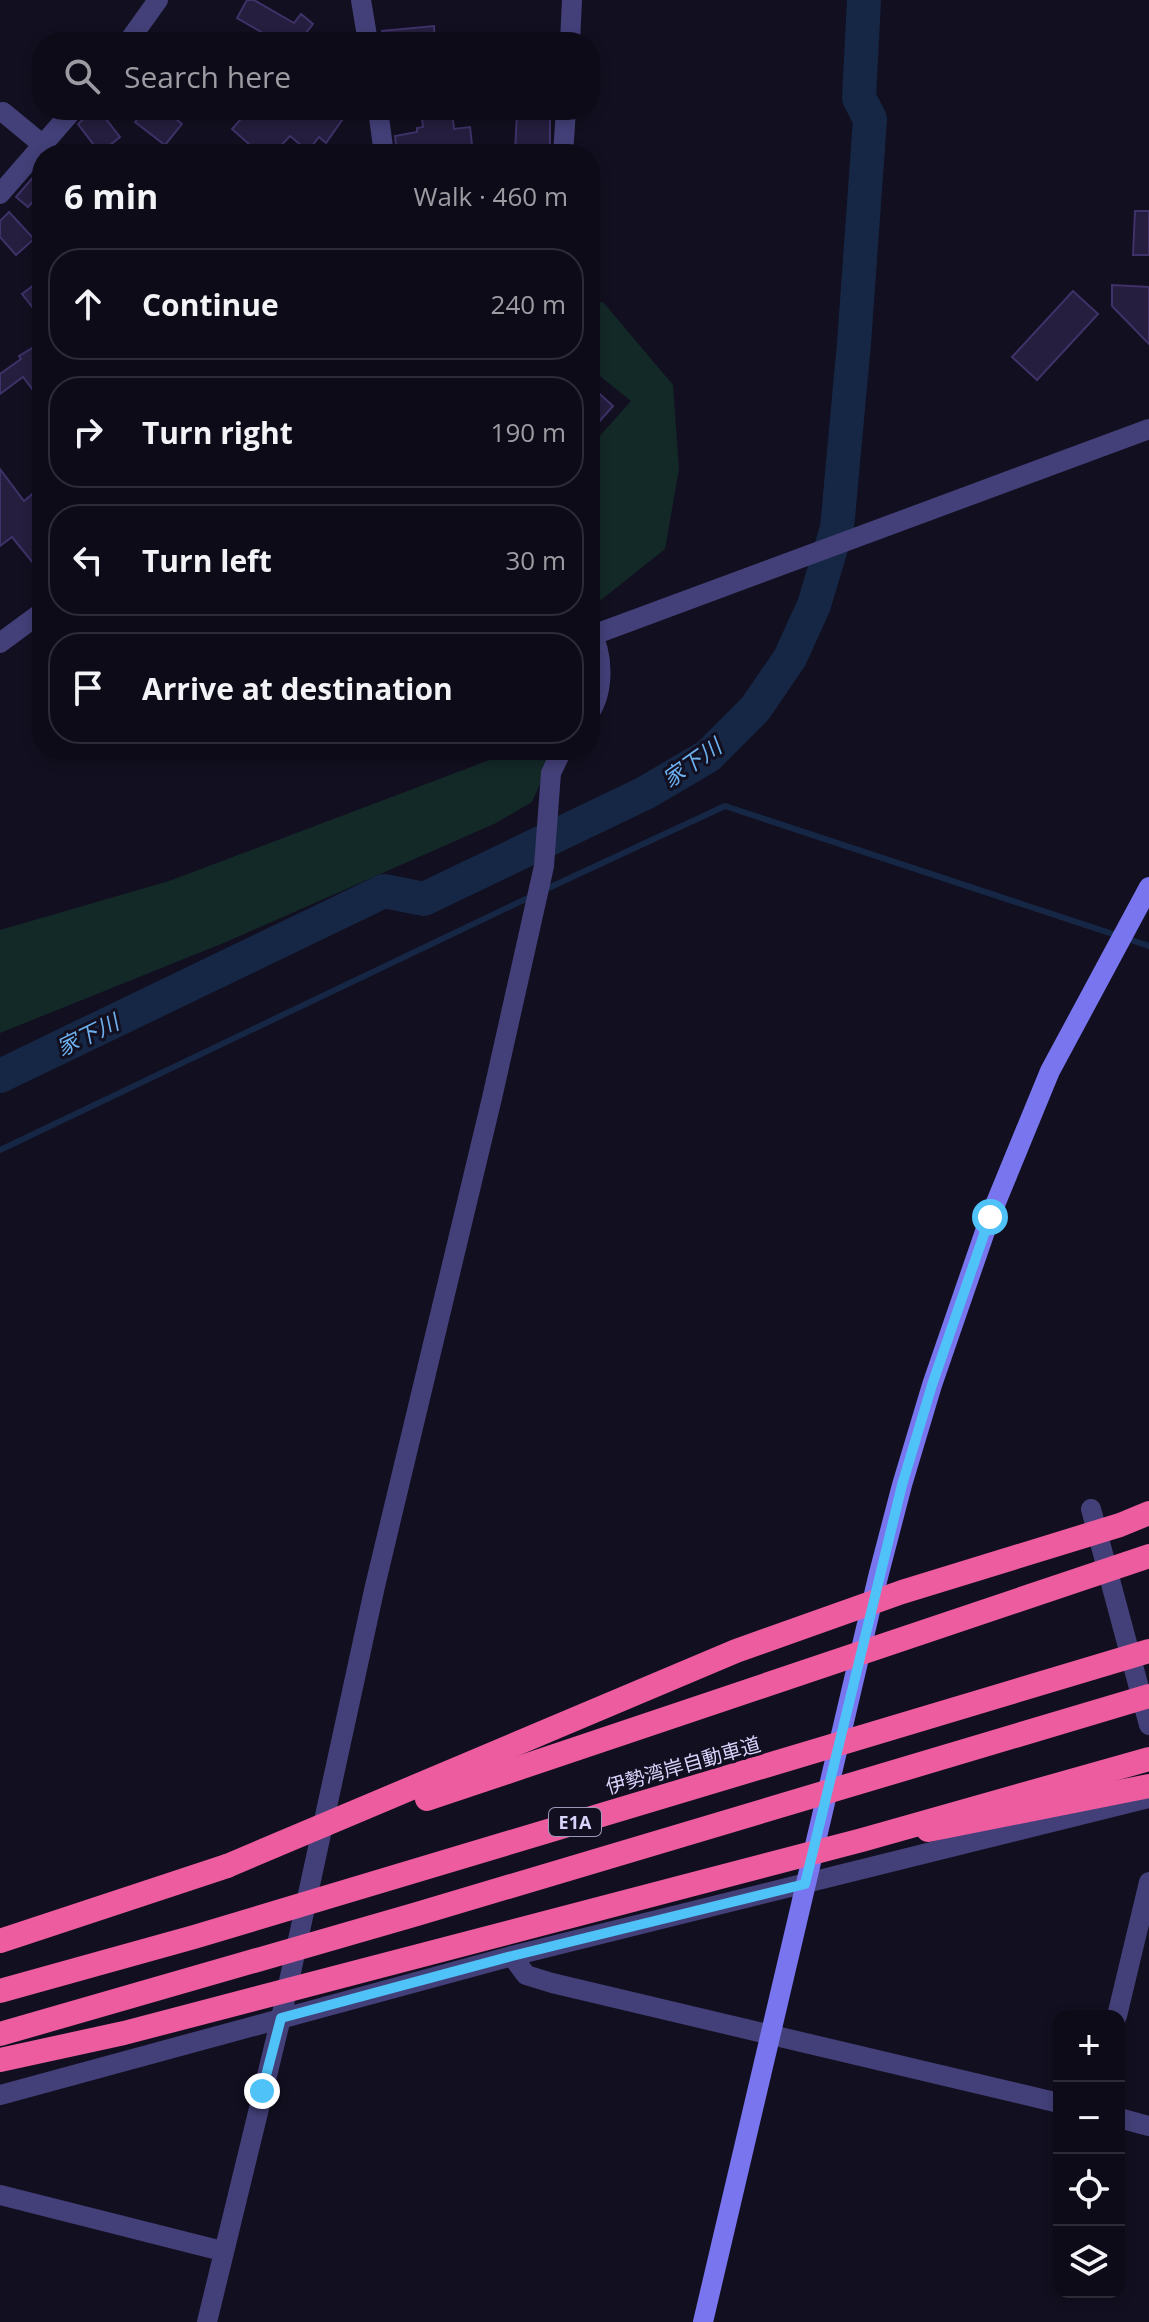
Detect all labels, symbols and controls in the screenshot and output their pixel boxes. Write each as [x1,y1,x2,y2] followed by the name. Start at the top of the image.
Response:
[32,32,600,120] search box
[60,54,104,98] icon: search
[124,56,291,97] text: Search here
[64,173,158,219] text: 6 min
[414,178,568,214] text: Walk · 460 m
[66,282,110,326] icon: ahead
[142,284,279,325] text: Continue
[491,286,566,322] text: 240 m
[66,410,110,454] icon: right
[142,412,293,453] text: Turn right
[491,414,566,450] text: 190 m
[66,538,110,582] icon: left
[142,540,272,581] text: Turn left
[505,542,566,578] text: 30 m
[66,666,110,710] icon: arrive
[142,668,453,709] text: Arrive at destination
[655,730,728,793] water label: 家下川
[51,1005,125,1062] water label: 家下川
[972,1199,1008,1235] route start
[602,1730,764,1800] street label: 伊勢湾岸自動車道
[549,1808,601,1836] road number: E1A
[1053,2010,1125,2298] map controls
[1053,2010,1125,2082] button: +
[244,2073,280,2109] route end
[1053,2082,1125,2154] button: −
[1053,2154,1125,2226] button: locate
[1053,2226,1125,2298] button: layers

